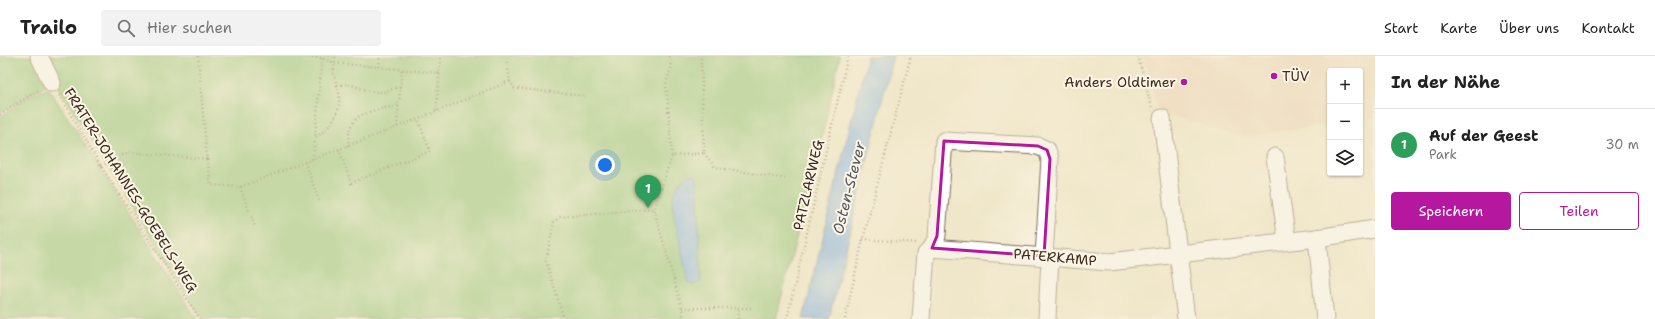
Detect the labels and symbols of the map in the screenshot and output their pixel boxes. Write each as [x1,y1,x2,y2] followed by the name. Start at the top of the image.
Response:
[1282,67,1310,85] place label: TÜV
[1269,71,1279,81] marker: TÜV
[1064,73,1176,91] place label: Anders Oldtimer
[1179,77,1189,87] marker: Anders Oldtimer
[60,84,202,296] street label: FRATER-JOHANNES-GOEBELS-WEG
[789,137,827,232] street label: PATZLARWEG
[828,139,870,236] water label: Osten-Stever
[595,155,615,175] your location
[635,175,661,208] pin: 1
[1013,244,1097,270] street label: PATERKAMP

